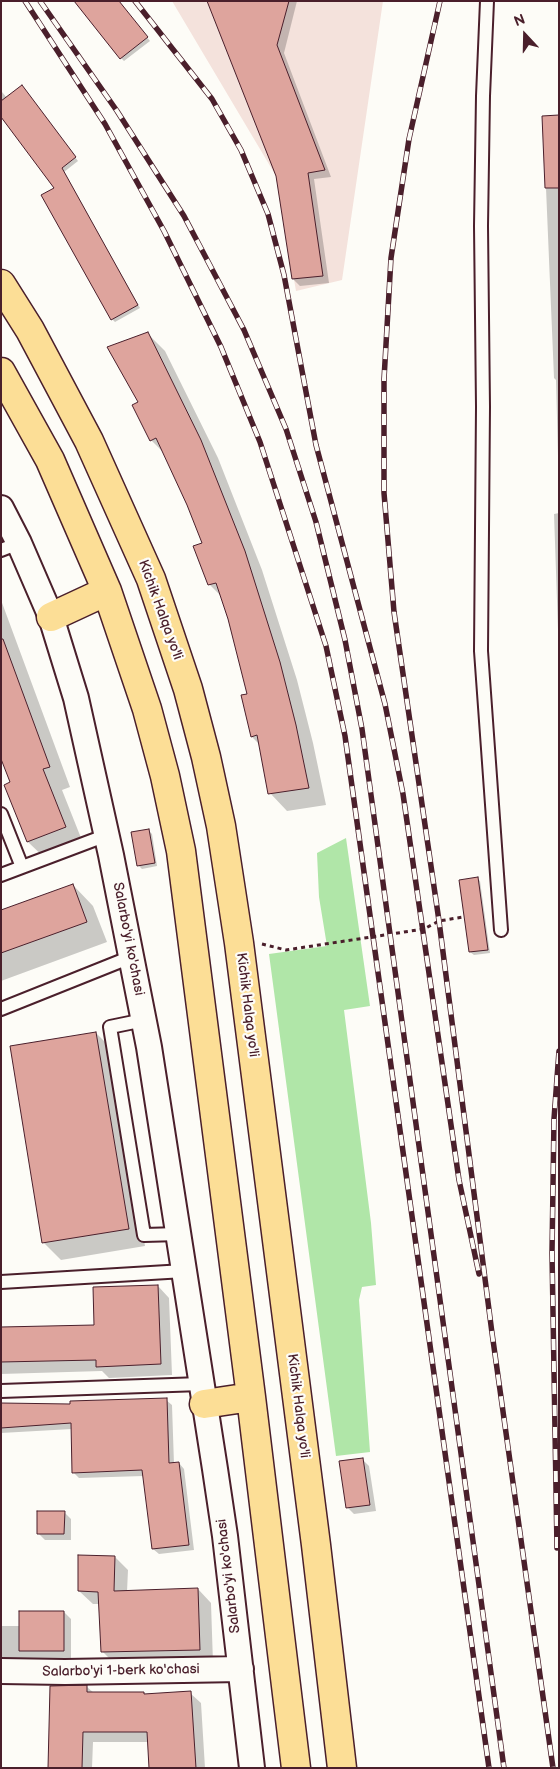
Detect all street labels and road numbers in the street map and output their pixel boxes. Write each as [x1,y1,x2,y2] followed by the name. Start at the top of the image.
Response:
[134,558,186,662] street label: Kichik Halqa yo'li
[109,881,147,997] street label: Salarbo'yi ko'chasi
[232,952,262,1058] street label: Kichik Halqa yo'li
[283,1353,313,1459] street label: Kichik Halqa yo'li
[214,1518,244,1634] street label: Salarbo'yi ko'chasi
[42,1661,200,1681] street label: Salarbo'yi 1-berk ko'chasi

